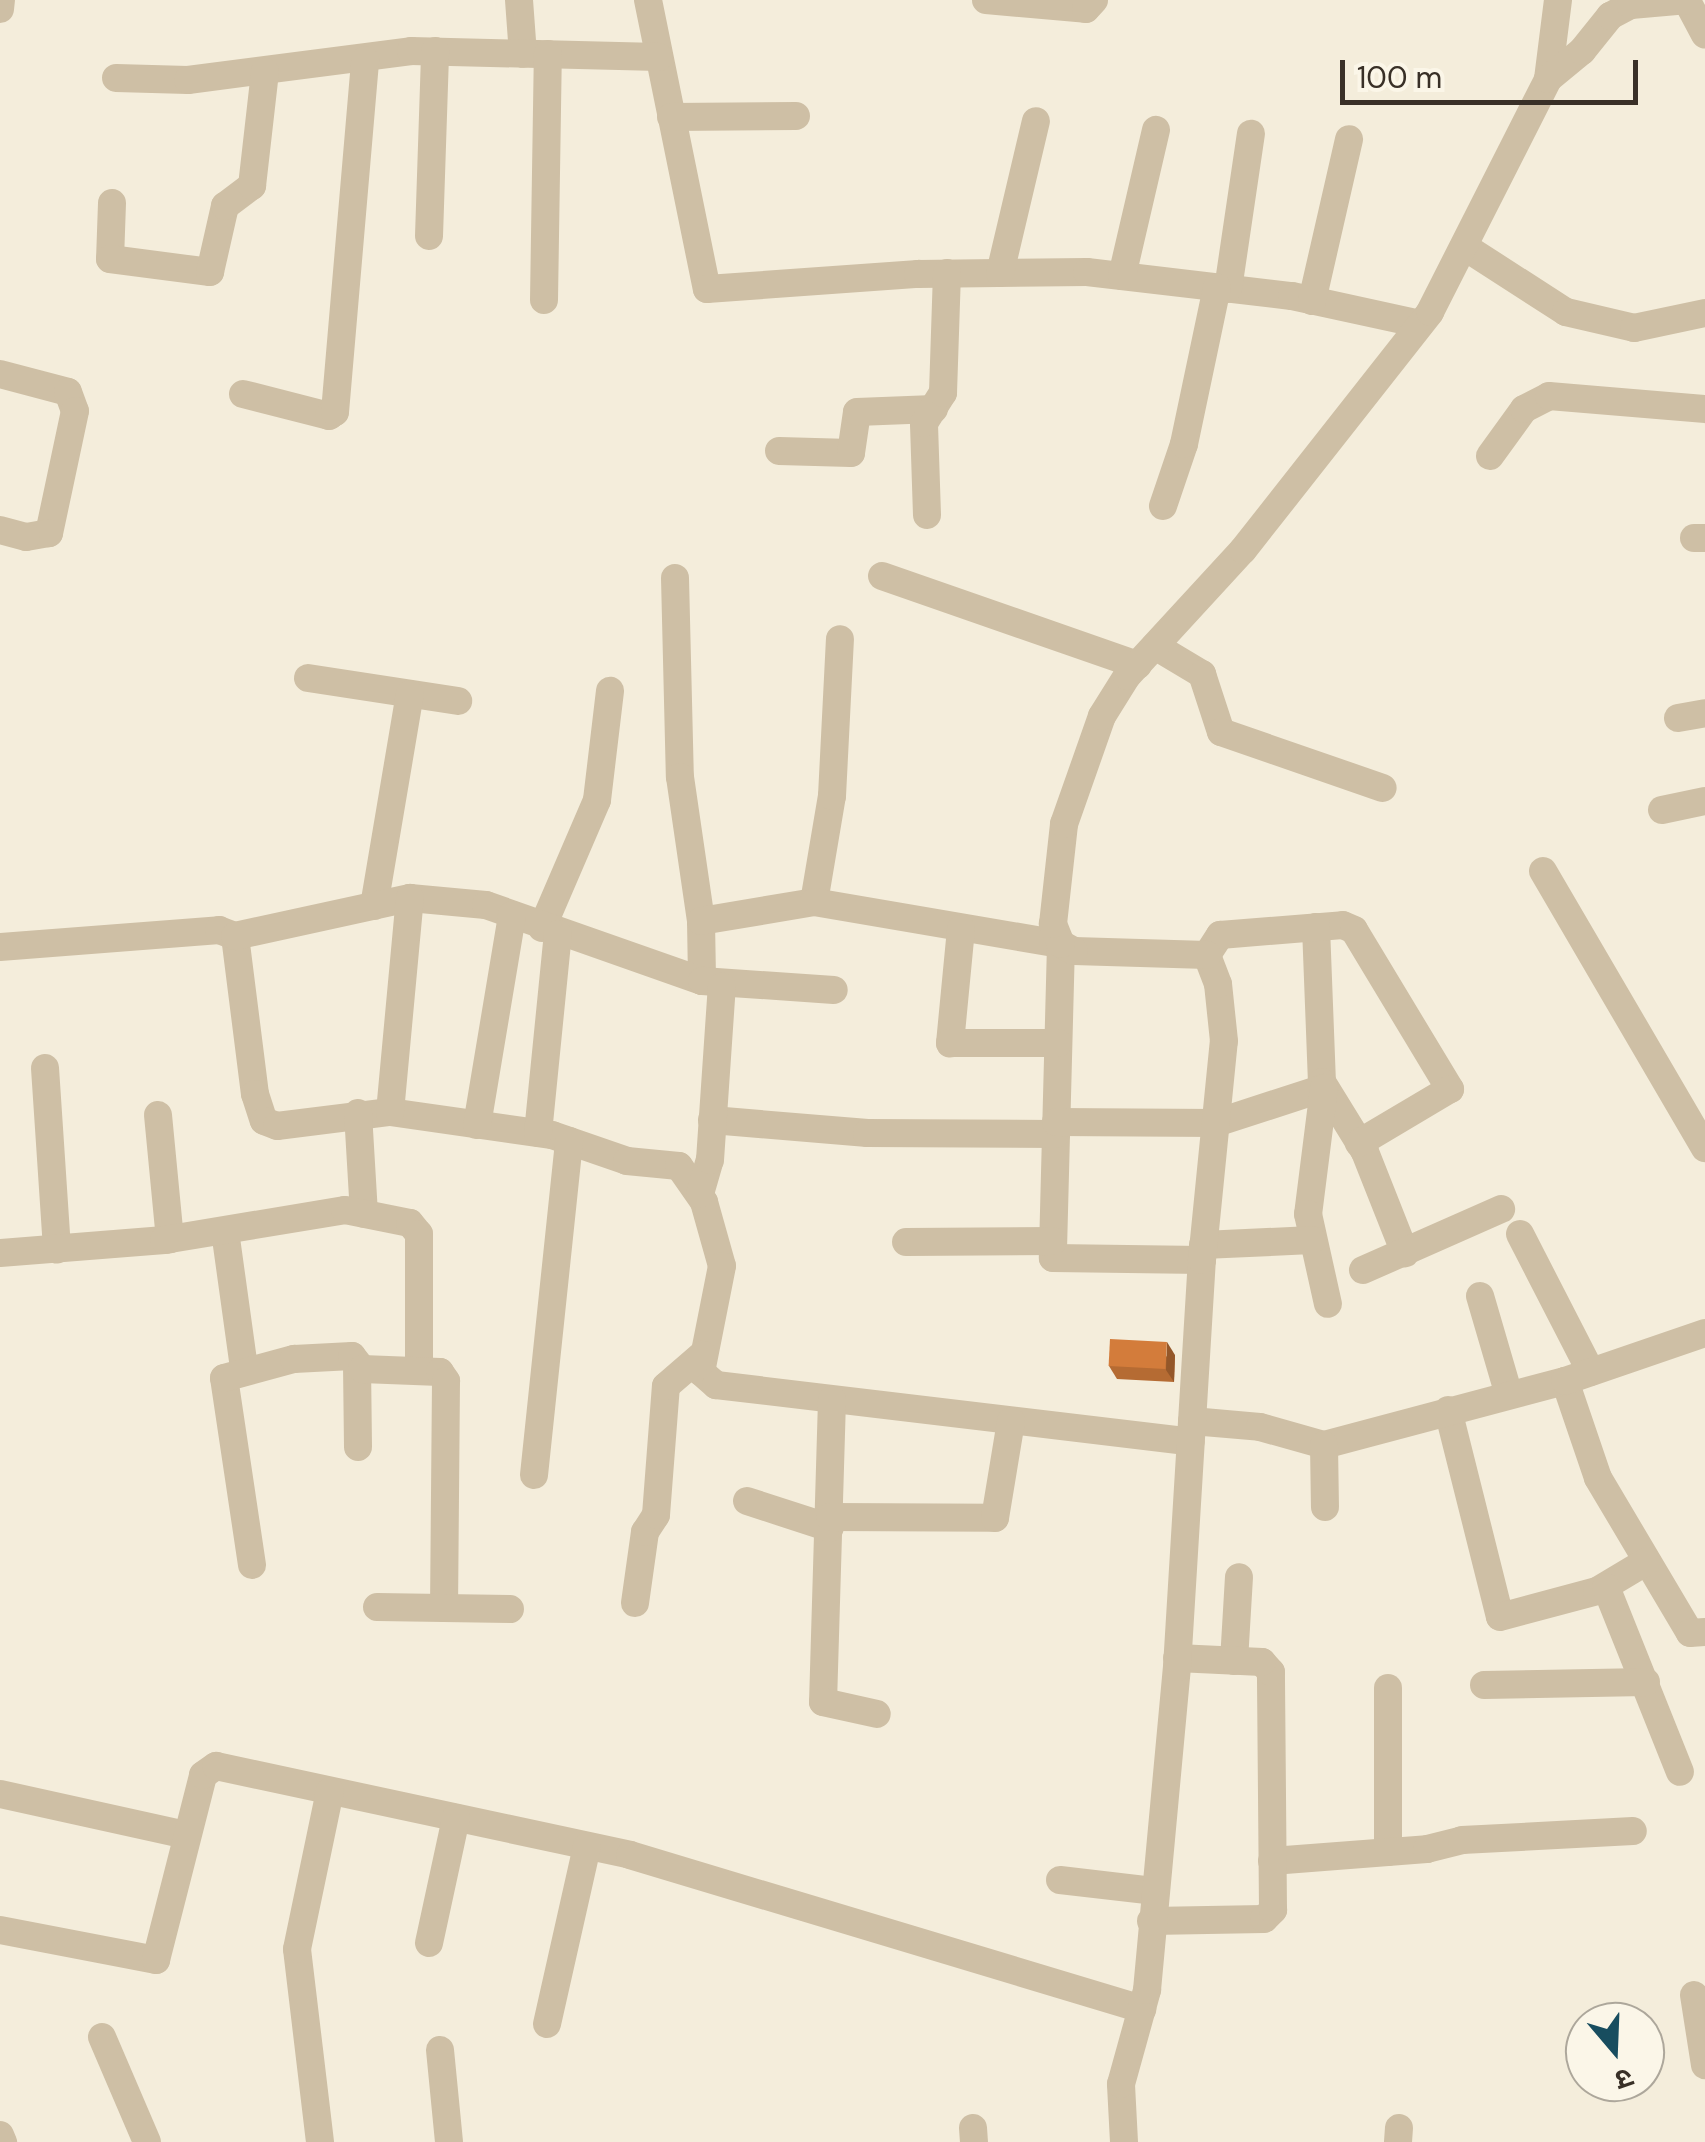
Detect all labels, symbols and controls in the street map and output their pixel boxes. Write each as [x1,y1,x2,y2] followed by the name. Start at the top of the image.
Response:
[1345,40,1642,102] scale bar
[1357,58,1442,97] text: 100 m
[1565,2002,1665,2102] north arrow
[1611,2059,1638,2099] text: उ

